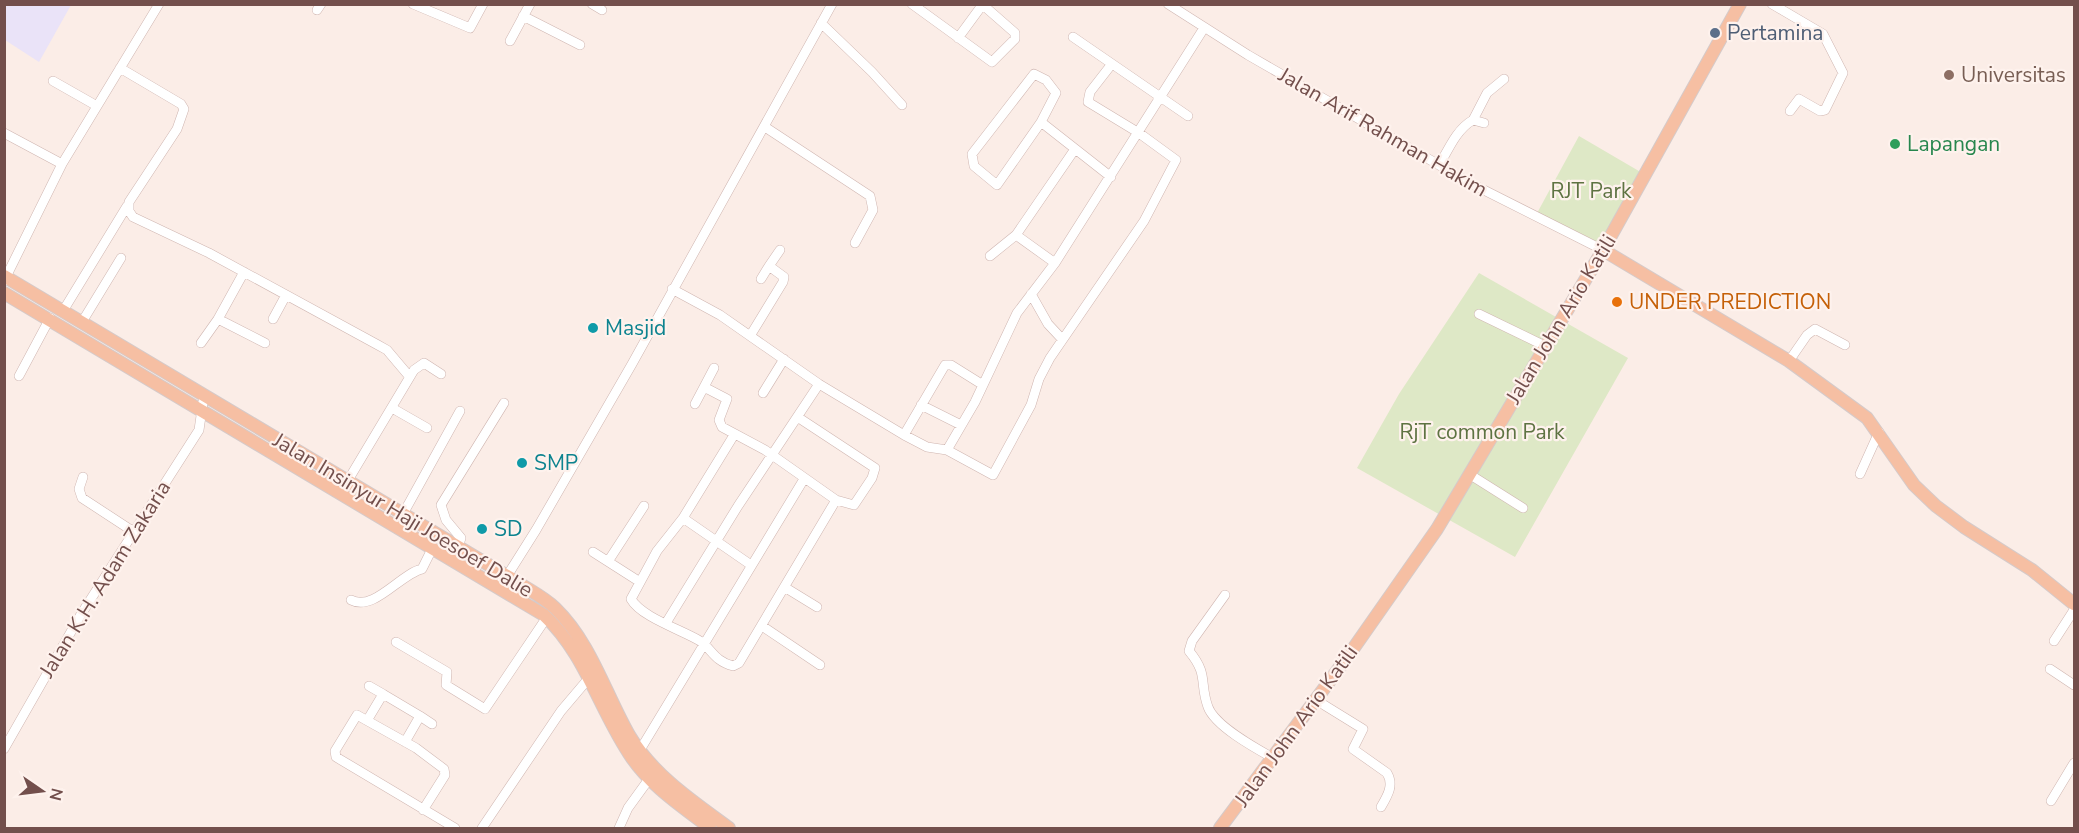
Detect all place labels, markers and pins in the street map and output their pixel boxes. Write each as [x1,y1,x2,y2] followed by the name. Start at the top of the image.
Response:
[1727,19,1823,47] place label: Pertamina
[1708,26,1722,40] marker: Pertamina
[1961,61,2066,89] place label: Universitas
[1942,68,1956,82] marker: Universitas
[1907,130,2000,158] place label: Lapangan
[1888,137,1902,151] marker: Lapangan
[1629,288,1831,316] place label: UNDER PREDICTION
[1610,295,1624,309] marker: UNDER PREDICTION
[605,314,666,342] place label: Masjid
[586,321,600,335] marker: Masjid
[534,449,578,477] place label: SMP
[515,456,529,470] marker: SMP
[494,515,523,543] place label: SD
[475,522,489,536] marker: SD

